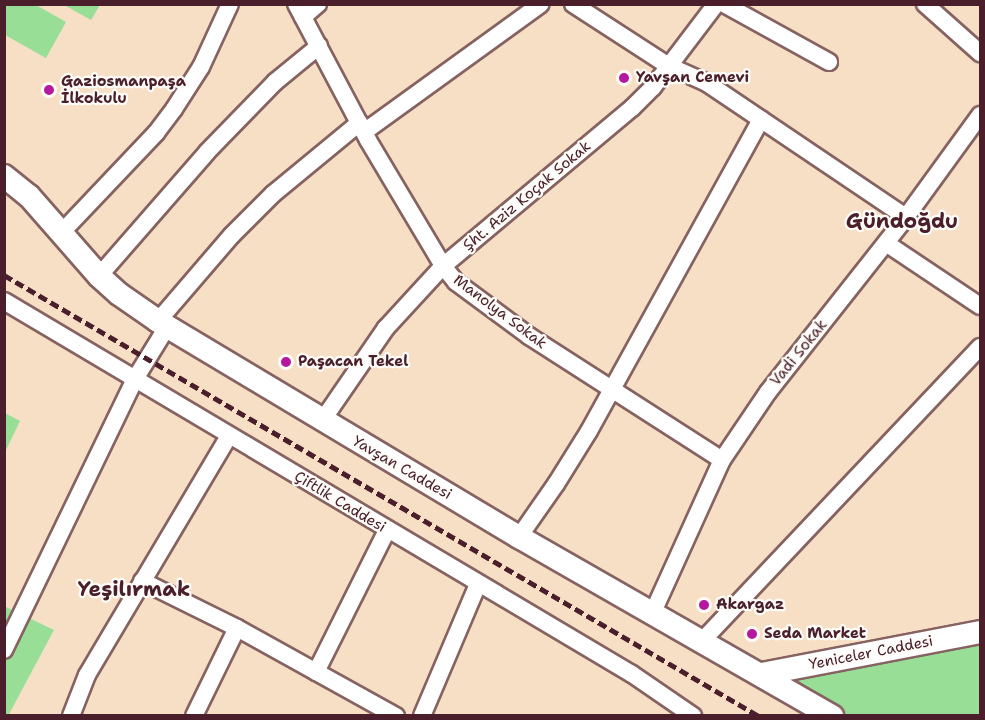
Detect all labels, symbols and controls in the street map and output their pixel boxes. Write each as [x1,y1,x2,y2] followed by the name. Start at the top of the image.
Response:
[636,69,749,87] place label: Yavşan Cemevi
[617,71,631,85] marker: Yavşan Cemevi
[61,72,186,107] place label: Gaziosmanpaşa İlkokulu
[42,83,56,97] marker: Gaziosmanpaşa İlkokulu
[459,137,595,255] street label: Şht. Aziz Koçak Sokak
[846,208,958,234] district label: Gündoğdu
[450,271,550,353] street label: Manolya Sokak
[767,316,831,390] street label: Vadi Sokak
[298,353,408,371] place label: Paşacan Tekel
[279,355,293,369] marker: Paşacan Tekel
[349,432,455,504] street label: Yavşan Caddesi
[291,468,389,536] street label: Çiftlik Caddesi
[78,576,190,602] district label: Yeşilırmak
[716,596,784,614] place label: Akargaz
[697,598,711,612] marker: Akargaz
[764,625,866,643] place label: Seda Market
[745,627,759,641] marker: Seda Market
[807,632,935,674] street label: Yeniceler Caddesi

